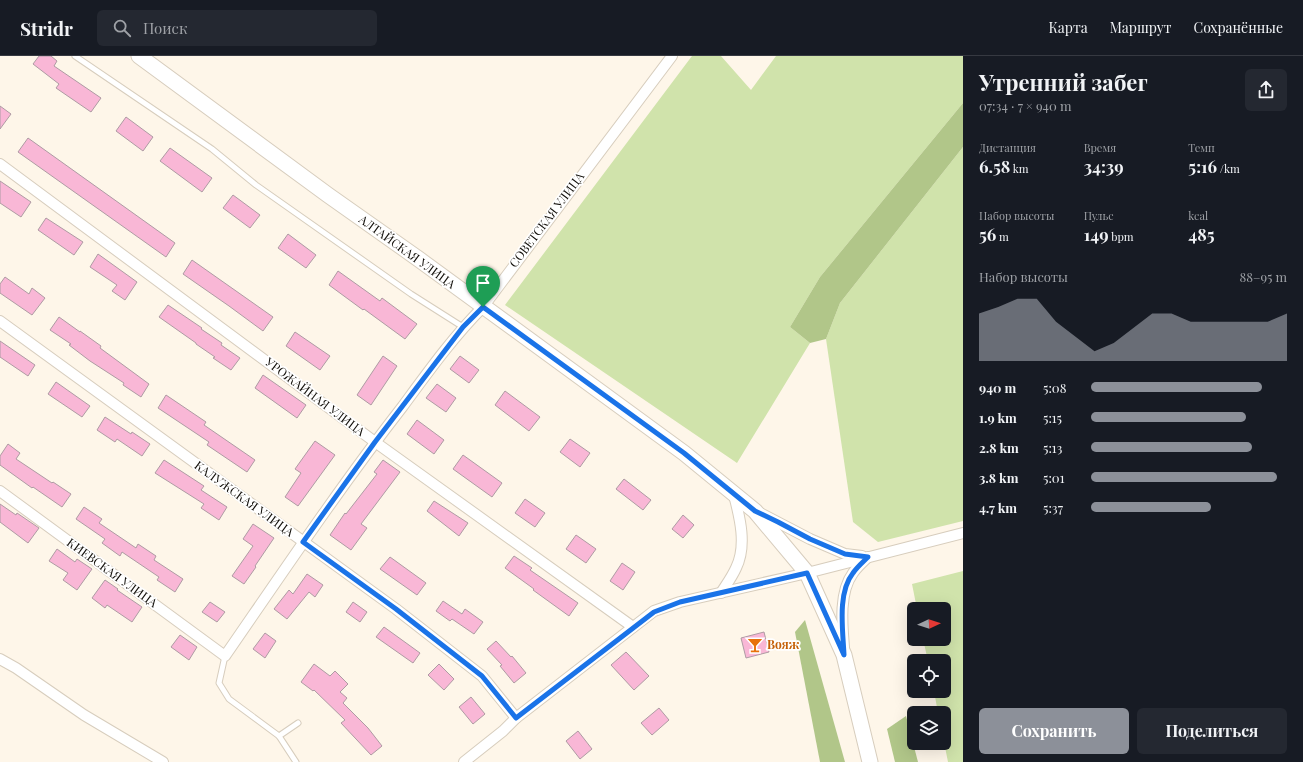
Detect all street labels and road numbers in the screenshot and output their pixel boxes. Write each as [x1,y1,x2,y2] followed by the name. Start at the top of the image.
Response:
[505,168,588,270] street label: СОВЕТСКАЯ УЛИЦА
[355,210,459,292] street label: АЛТАЙСКАЯ УЛИЦА
[262,353,369,439] street label: УРОЖАЙНАЯ УЛИЦА
[192,457,298,540] street label: КАЛУЖСКАЯ УЛИЦА
[64,534,161,611] street label: КИЕВСКАЯ УЛИЦА

